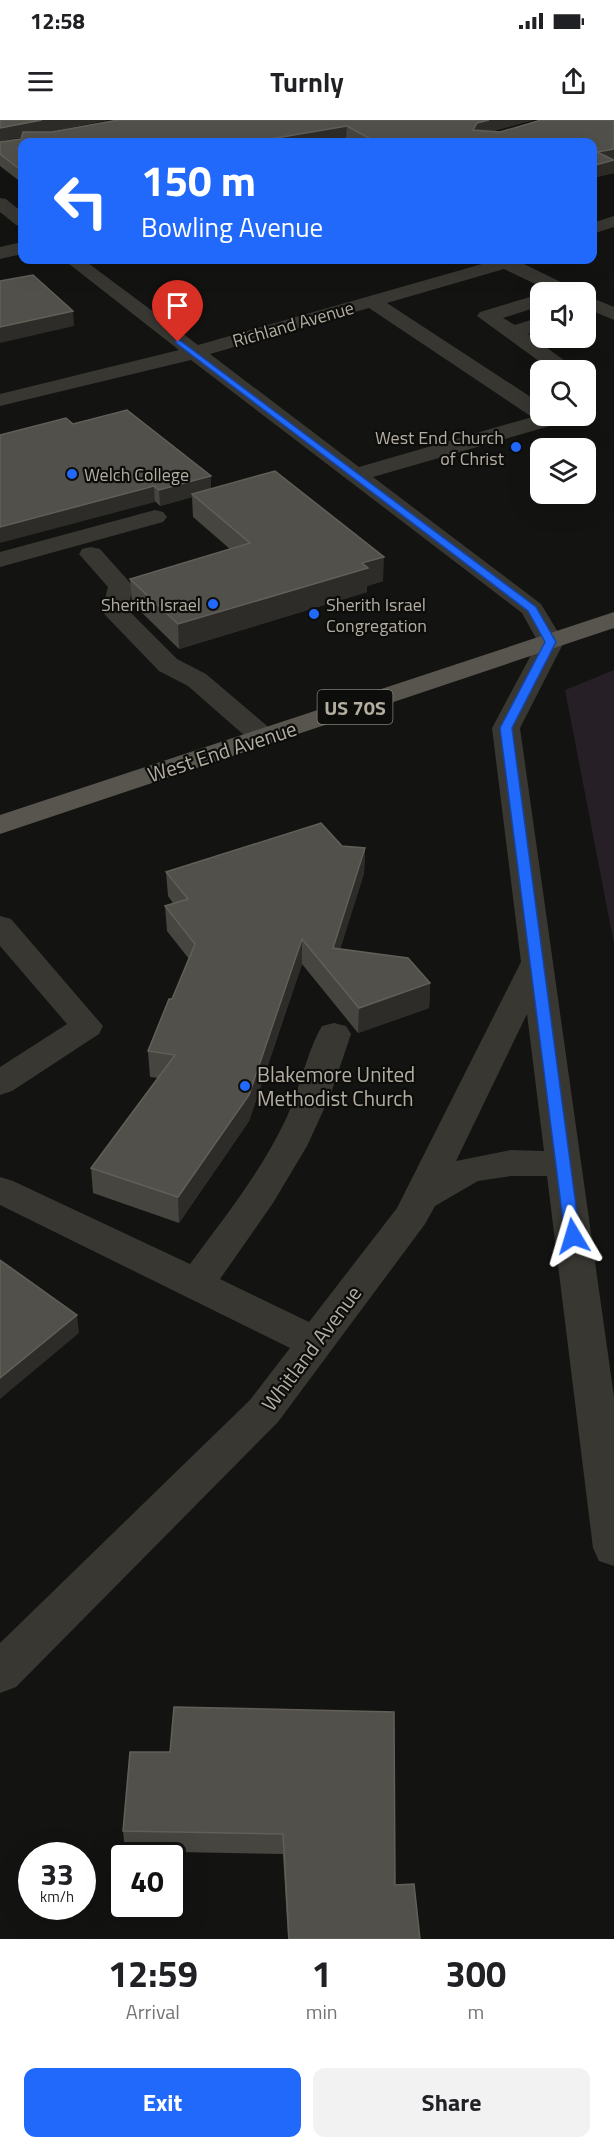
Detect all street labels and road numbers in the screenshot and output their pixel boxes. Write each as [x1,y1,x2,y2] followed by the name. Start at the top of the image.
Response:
[229,294,357,354] street label: Richland Avenue
[318,690,392,724] road number: US 70S
[143,712,301,790] street label: West End Avenue
[253,1279,369,1417] street label: Whitland Avenue

